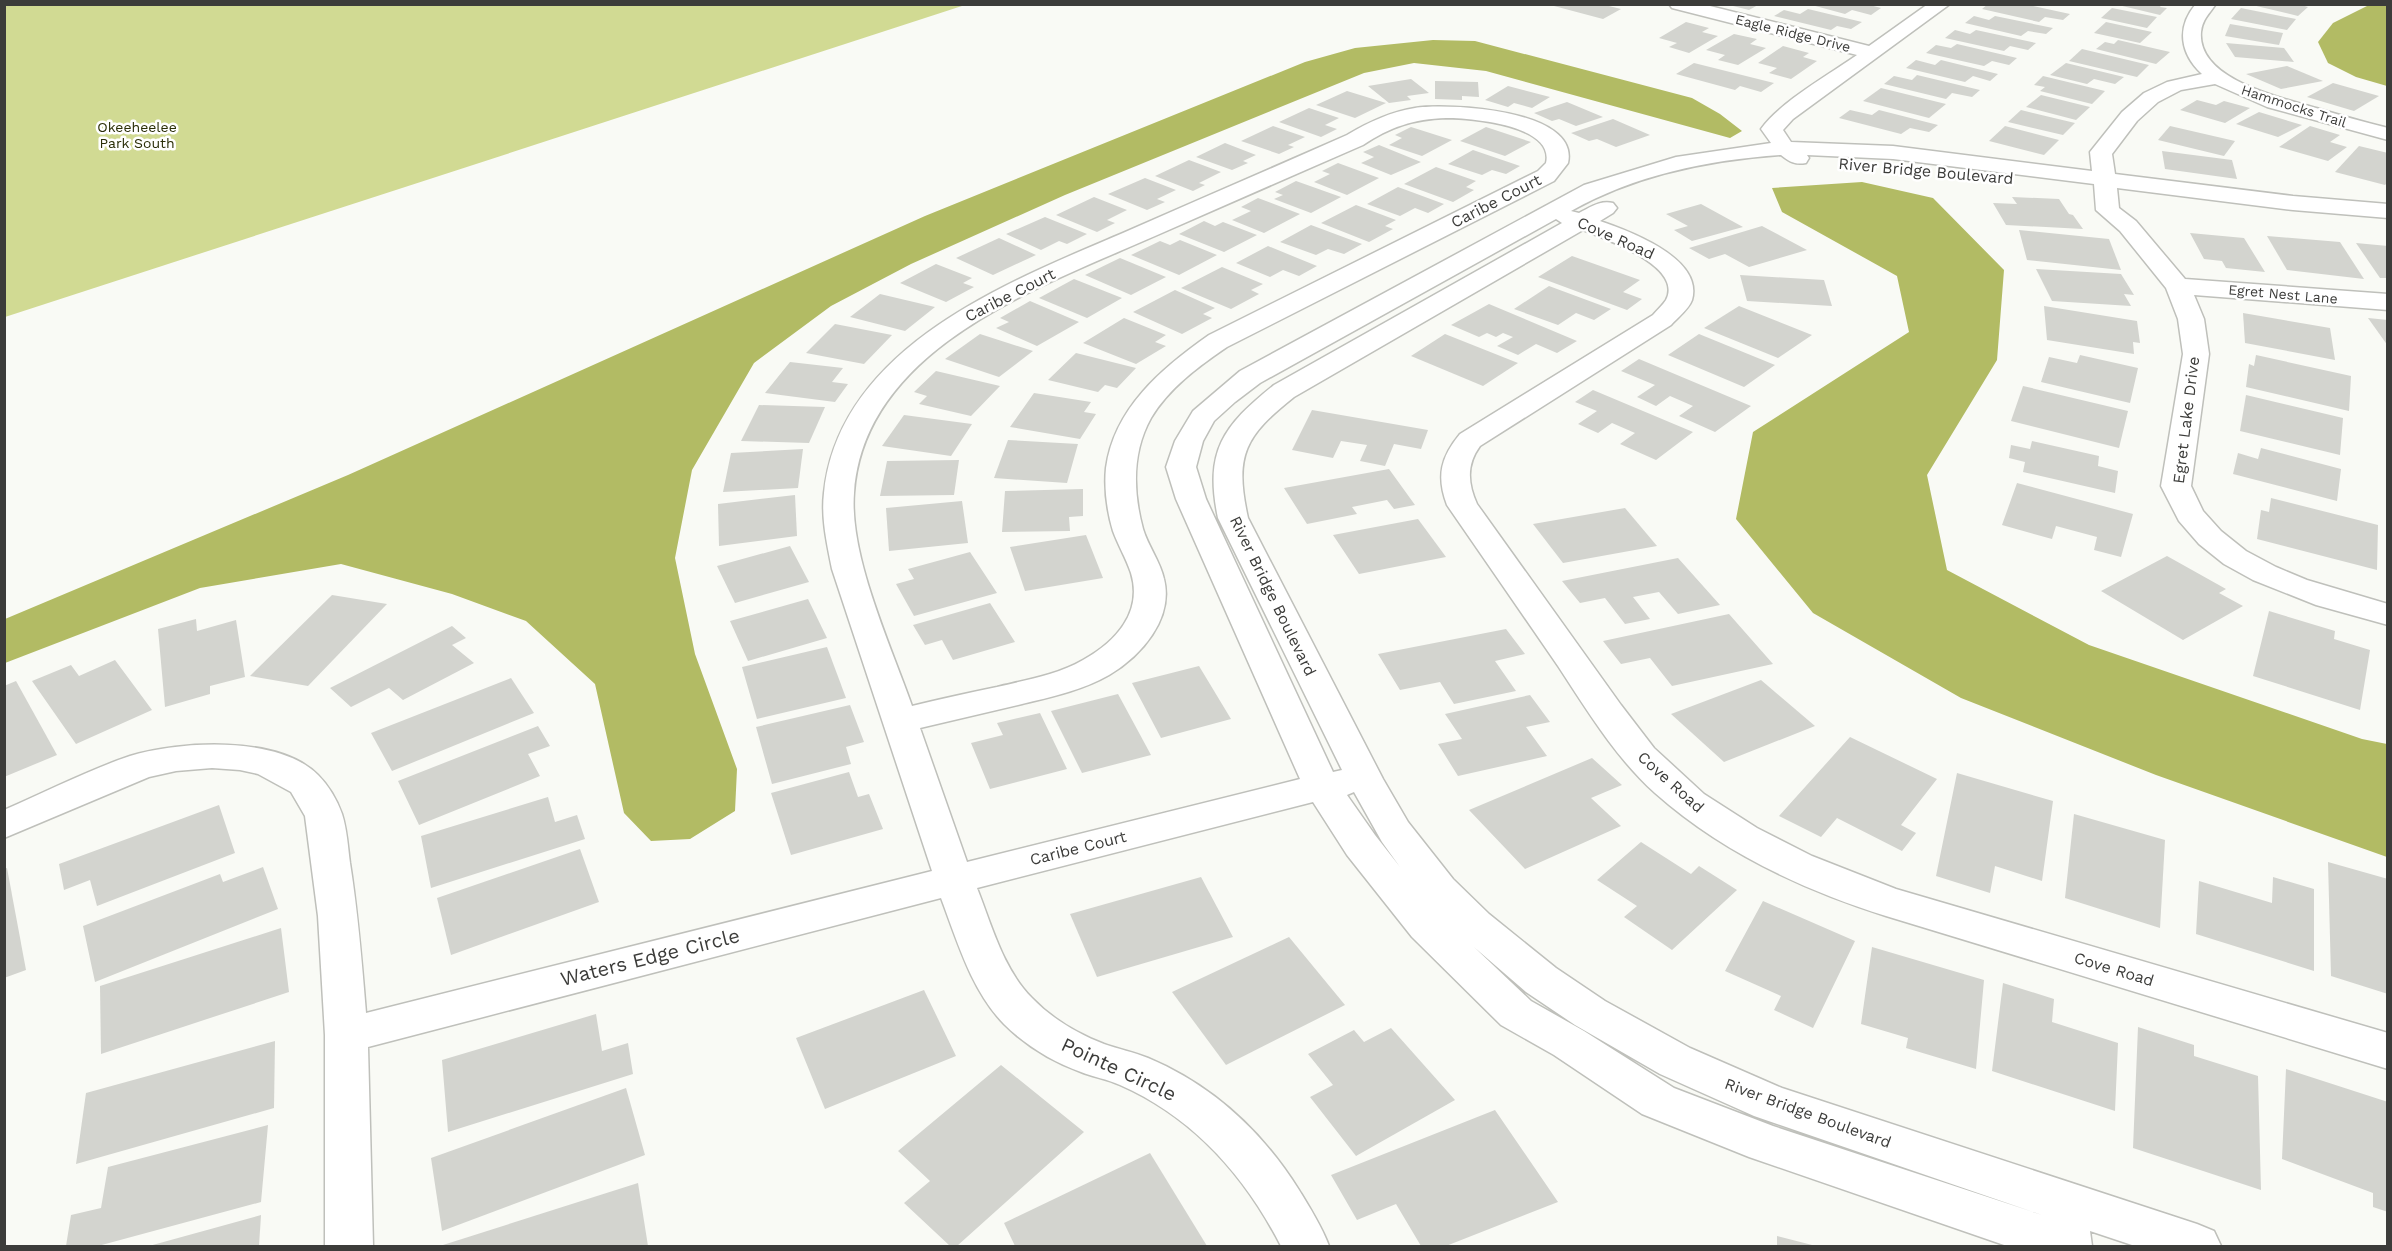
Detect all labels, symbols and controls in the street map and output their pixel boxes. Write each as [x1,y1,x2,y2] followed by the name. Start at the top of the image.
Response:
[1734,11,1852,55] street label: Eagle Ridge Drive
[2239,81,2349,131] street label: Hammocks Trail
[97,119,177,151] park label: Okeeheelee Park South
[1838,154,2014,188] street label: River Bridge Boulevard
[1448,170,1545,232] street label: Caribe Court
[1574,213,1658,263] street label: Cove Road
[962,264,1059,326] street label: Caribe Court
[2228,281,2338,307] street label: Egret Nest Lane
[2169,355,2203,485] street label: Egret Lake Drive
[1226,513,1320,679] street label: River Bridge Boulevard
[1634,747,1708,817] street label: Cove Road
[1028,827,1128,869] street label: Caribe Court
[558,923,742,991] street label: Waters Edge Circle
[2072,948,2156,990] street label: Cove Road
[1058,1032,1180,1106] street label: Pointe Circle
[1722,1074,1894,1152] street label: River Bridge Boulevard

